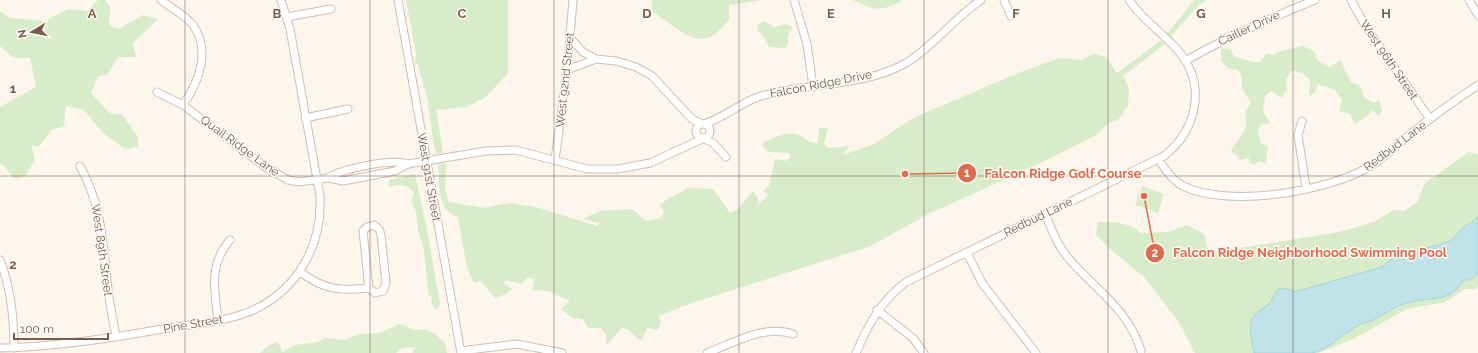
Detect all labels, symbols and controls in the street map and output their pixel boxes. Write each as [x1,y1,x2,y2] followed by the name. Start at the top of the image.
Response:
[88,6,97,21] text: A
[273,6,282,21] text: B
[458,6,467,21] text: C
[642,6,652,21] text: D
[827,6,835,21] text: E
[1012,6,1020,21] text: F
[1196,6,1206,21] text: G
[1381,6,1391,21] text: H
[1216,8,1282,48] street label: Cailler Drive
[12,12,52,52] north arrow
[1357,17,1421,103] street label: West 96th Street
[16,28,30,39] text: N
[553,32,577,128] street label: West 92nd Street
[769,67,873,101] street label: Falcon Ridge Drive
[10,81,17,96] text: 1
[198,113,282,179] street label: Quail Ridge Lane
[1361,118,1429,174] street label: Redbud Lane
[414,131,444,223] street label: West 91st Street
[957,161,1150,186] callout: Falcon Ridge Golf Course
[964,166,970,180] text: 1
[984,166,1142,181] text: Falcon Ridge Golf Course
[1001,194,1075,240] street label: Redbud Lane
[89,203,115,297] street label: West 89th Street
[1145,240,1455,265] callout: Falcon Ridge Neighborhood Swimming Pool
[1173,245,1448,260] text: Falcon Ridge Neighborhood Swimming Pool
[1152,246,1159,260] text: 2
[9,257,17,272] text: 2
[162,312,224,336] street label: Pine Street
[14,315,108,341] scale bar
[20,322,54,336] text: 100 m

